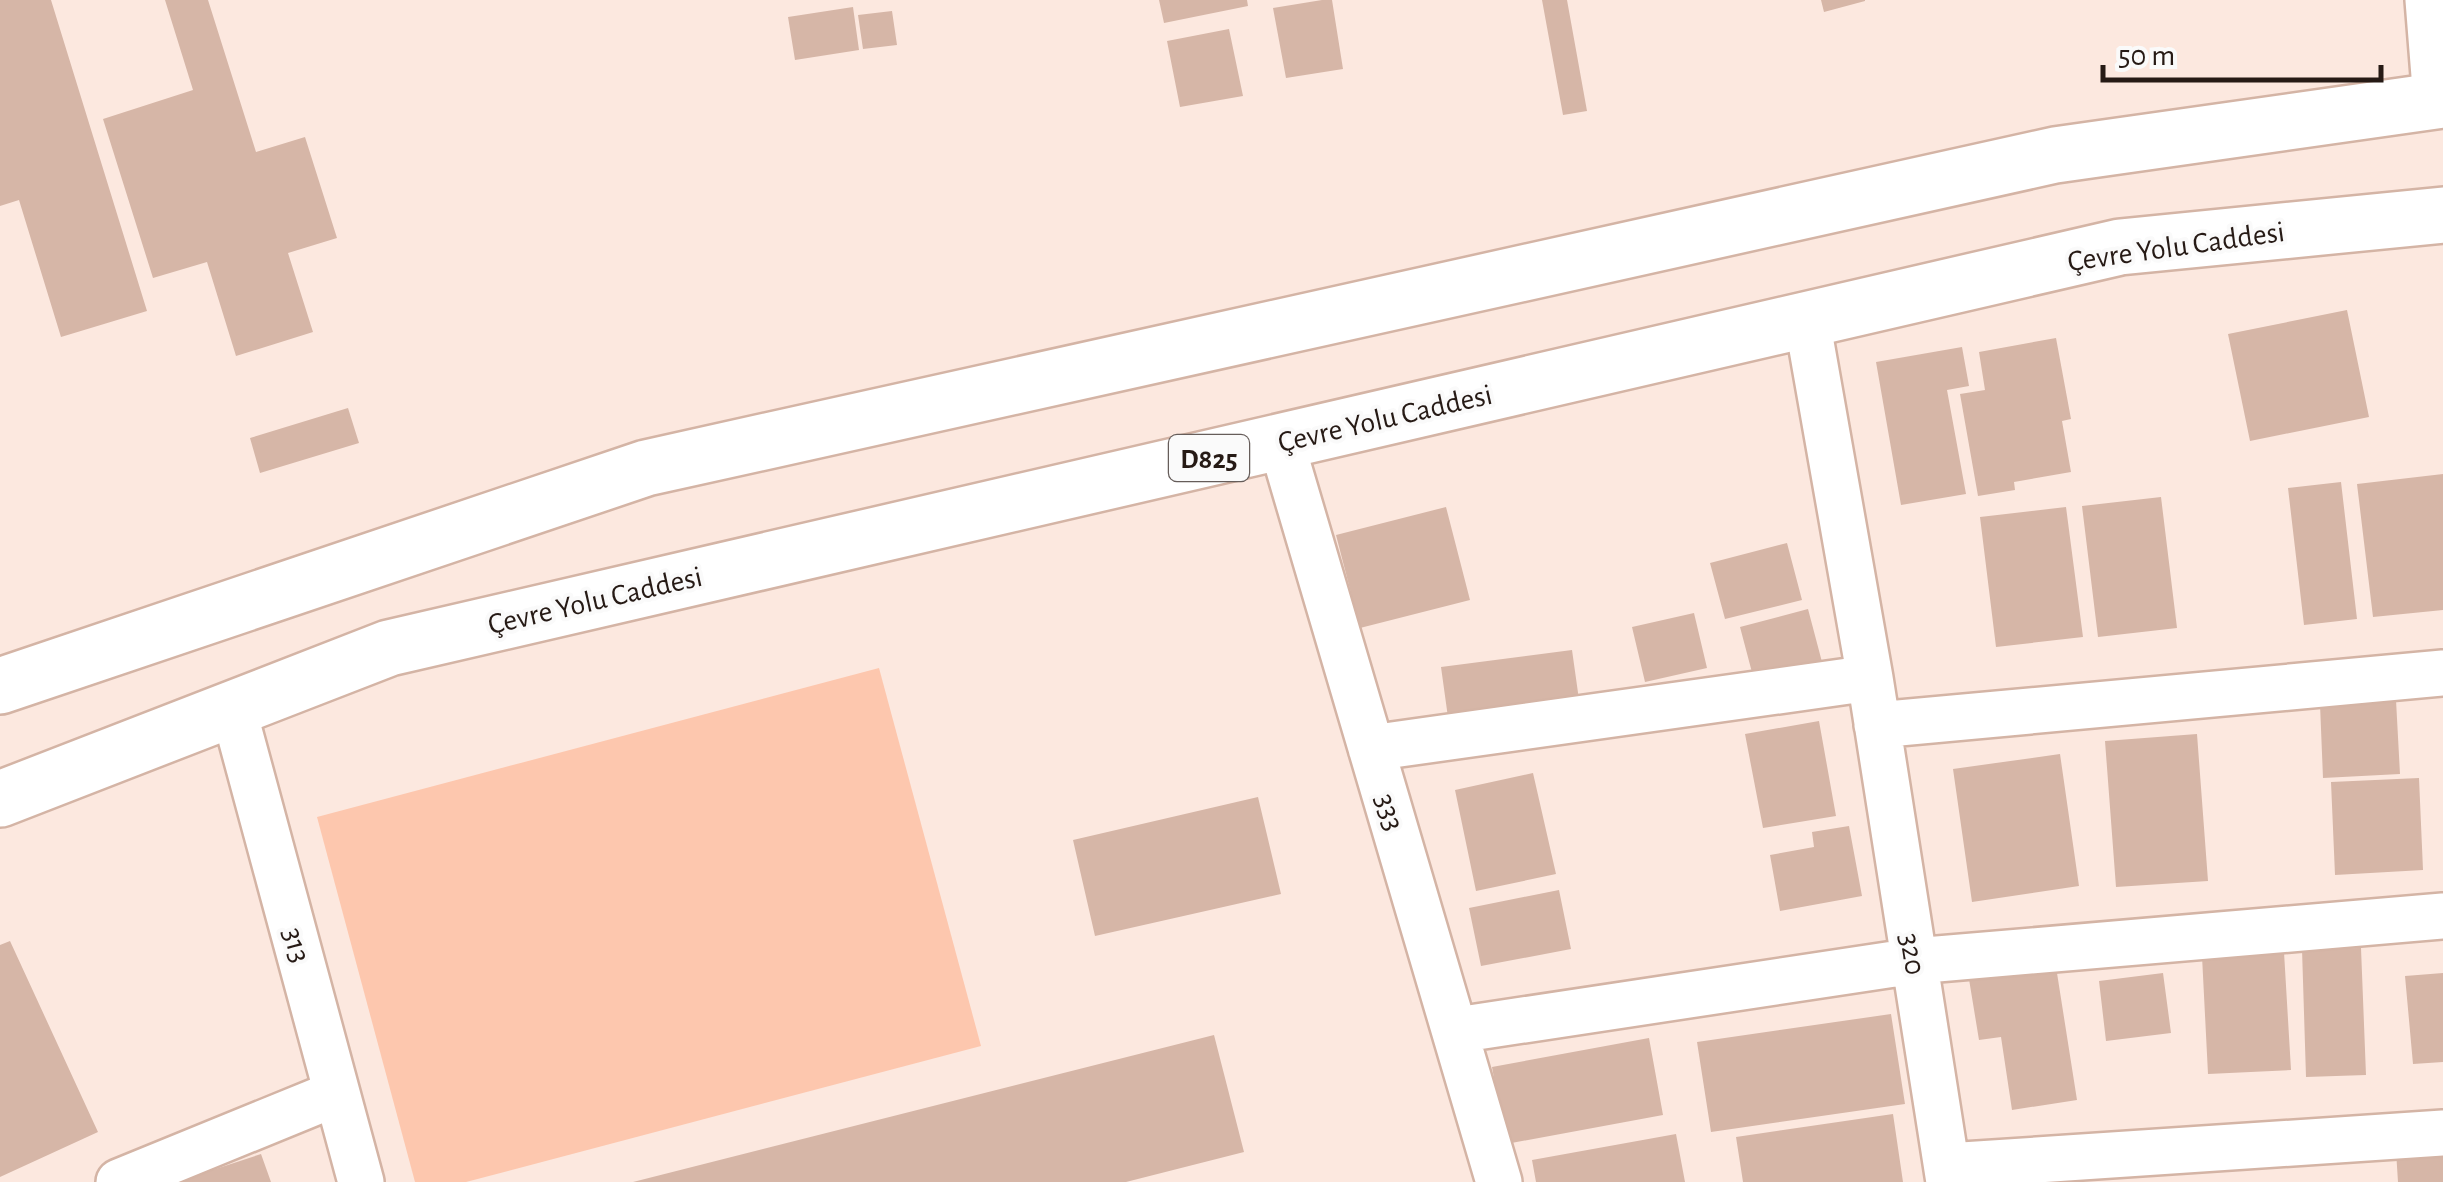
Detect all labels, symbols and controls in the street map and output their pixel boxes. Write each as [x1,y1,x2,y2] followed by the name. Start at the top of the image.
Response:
[2103,20,2380,82] scale bar
[2118,41,2175,71] text: 50 m
[2066,217,2287,277] street label: Çevre Yolu Caddesi
[1275,380,1495,458] street label: Çevre Yolu Caddesi
[1169,435,1249,481] road number: D825
[485,562,705,640] street label: Çevre Yolu Caddesi
[1369,790,1409,834] street label: 333
[277,924,315,966] street label: 313
[1894,931,1930,977] street label: 320

